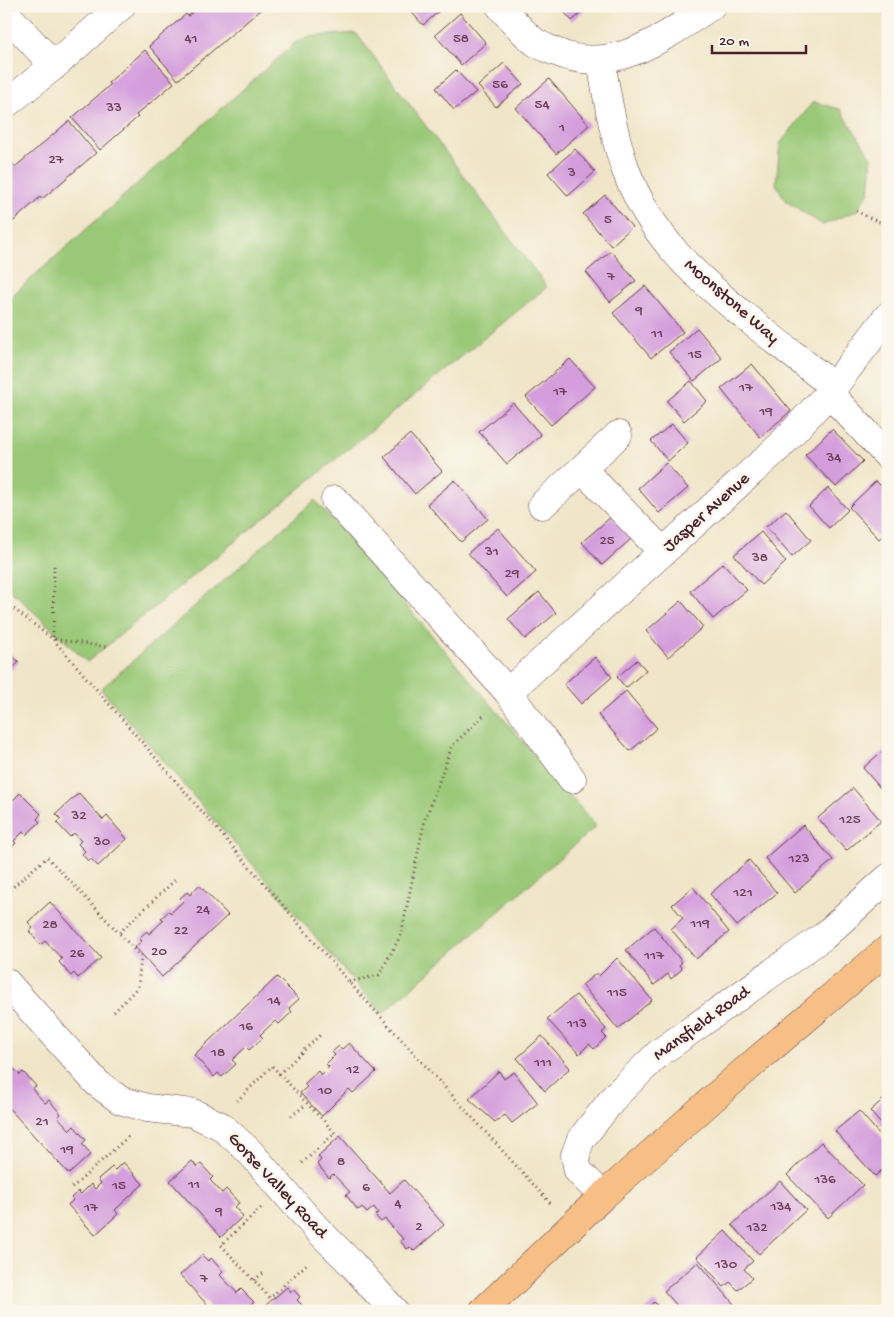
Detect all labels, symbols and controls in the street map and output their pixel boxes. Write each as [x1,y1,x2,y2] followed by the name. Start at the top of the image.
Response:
[712,22,805,54] scale bar
[184,30,198,48] house number: 41
[453,30,469,48] house number: 58
[719,33,749,51] text: 20 m
[492,76,508,94] house number: 56
[535,96,550,114] house number: 54
[105,99,122,117] house number: 33
[558,119,565,137] house number: 1
[48,151,65,169] house number: 27
[567,164,576,182] house number: 3
[604,211,612,229] house number: 5
[679,255,783,349] street label: Moonstone Way
[606,268,616,286] house number: 7
[634,302,643,320] house number: 9
[650,325,663,343] house number: 11
[687,346,702,364] house number: 15
[738,379,754,397] house number: 17
[552,383,568,401] house number: 17
[758,403,773,421] house number: 19
[826,449,841,467] house number: 34
[659,468,755,557] street label: Jasper Avenue
[599,532,615,550] house number: 25
[484,543,499,561] house number: 31
[751,549,768,567] house number: 38
[505,565,520,583] house number: 29
[70,807,87,825] house number: 32
[838,811,861,829] house number: 125
[93,833,111,851] house number: 30
[787,850,810,868] house number: 123
[732,884,753,902] house number: 121
[196,901,210,919] house number: 24
[689,915,710,933] house number: 119
[42,916,58,934] house number: 28
[174,922,188,940] house number: 22
[151,943,167,961] house number: 20
[70,945,85,963] house number: 26
[643,947,665,965] house number: 117
[650,981,756,1066] street label: Mansfield Road
[606,984,627,1002] house number: 115
[266,992,281,1010] house number: 14
[566,1015,587,1033] house number: 113
[238,1018,253,1036] house number: 16
[210,1044,225,1062] house number: 18
[533,1054,552,1072] house number: 111
[345,1061,360,1079] house number: 12
[317,1082,333,1100] house number: 10
[35,1113,49,1131] house number: 21
[223,1129,332,1244] street label: Gorse Valley Road
[59,1141,74,1159] house number: 19
[337,1153,345,1171] house number: 8
[813,1171,836,1189] house number: 136
[187,1176,200,1194] house number: 11
[111,1177,126,1195] house number: 15
[362,1179,370,1197] house number: 6
[394,1195,402,1213] house number: 4
[770,1198,791,1216] house number: 134
[83,1199,99,1217] house number: 17
[214,1203,223,1221] house number: 9
[415,1218,423,1236] house number: 2
[745,1219,768,1237] house number: 132
[714,1256,738,1274] house number: 130
[199,1270,209,1288] house number: 7

